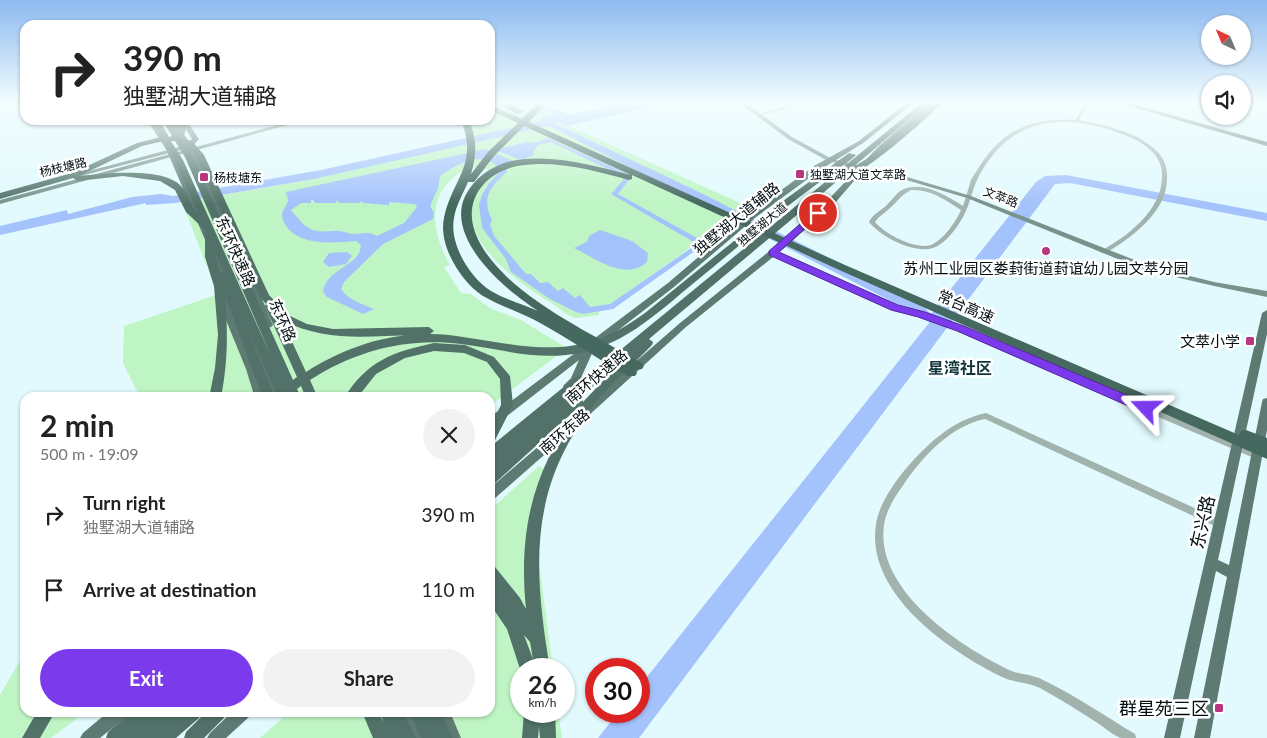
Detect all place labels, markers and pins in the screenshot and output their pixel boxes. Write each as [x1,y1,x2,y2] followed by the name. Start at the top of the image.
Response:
[810,167,906,182] place label: 独墅湖大道文萃路
[794,168,806,180] marker: 独墅湖大道文萃路
[214,170,262,185] place label: 杨枝塘东
[198,171,210,183] marker: 杨枝塘东
[797,192,839,234] pin
[1040,245,1052,257] marker: 苏州工业园区娄葑街道葑谊幼儿园文萃分园
[903,259,1189,277] place label: 苏州工业园区娄葑街道葑谊幼儿园文萃分园
[1180,332,1240,350] place label: 文萃小学
[1244,335,1256,347] marker: 文萃小学
[1119,697,1209,719] place label: 群星苑三区
[1213,702,1225,714] marker: 群星苑三区

